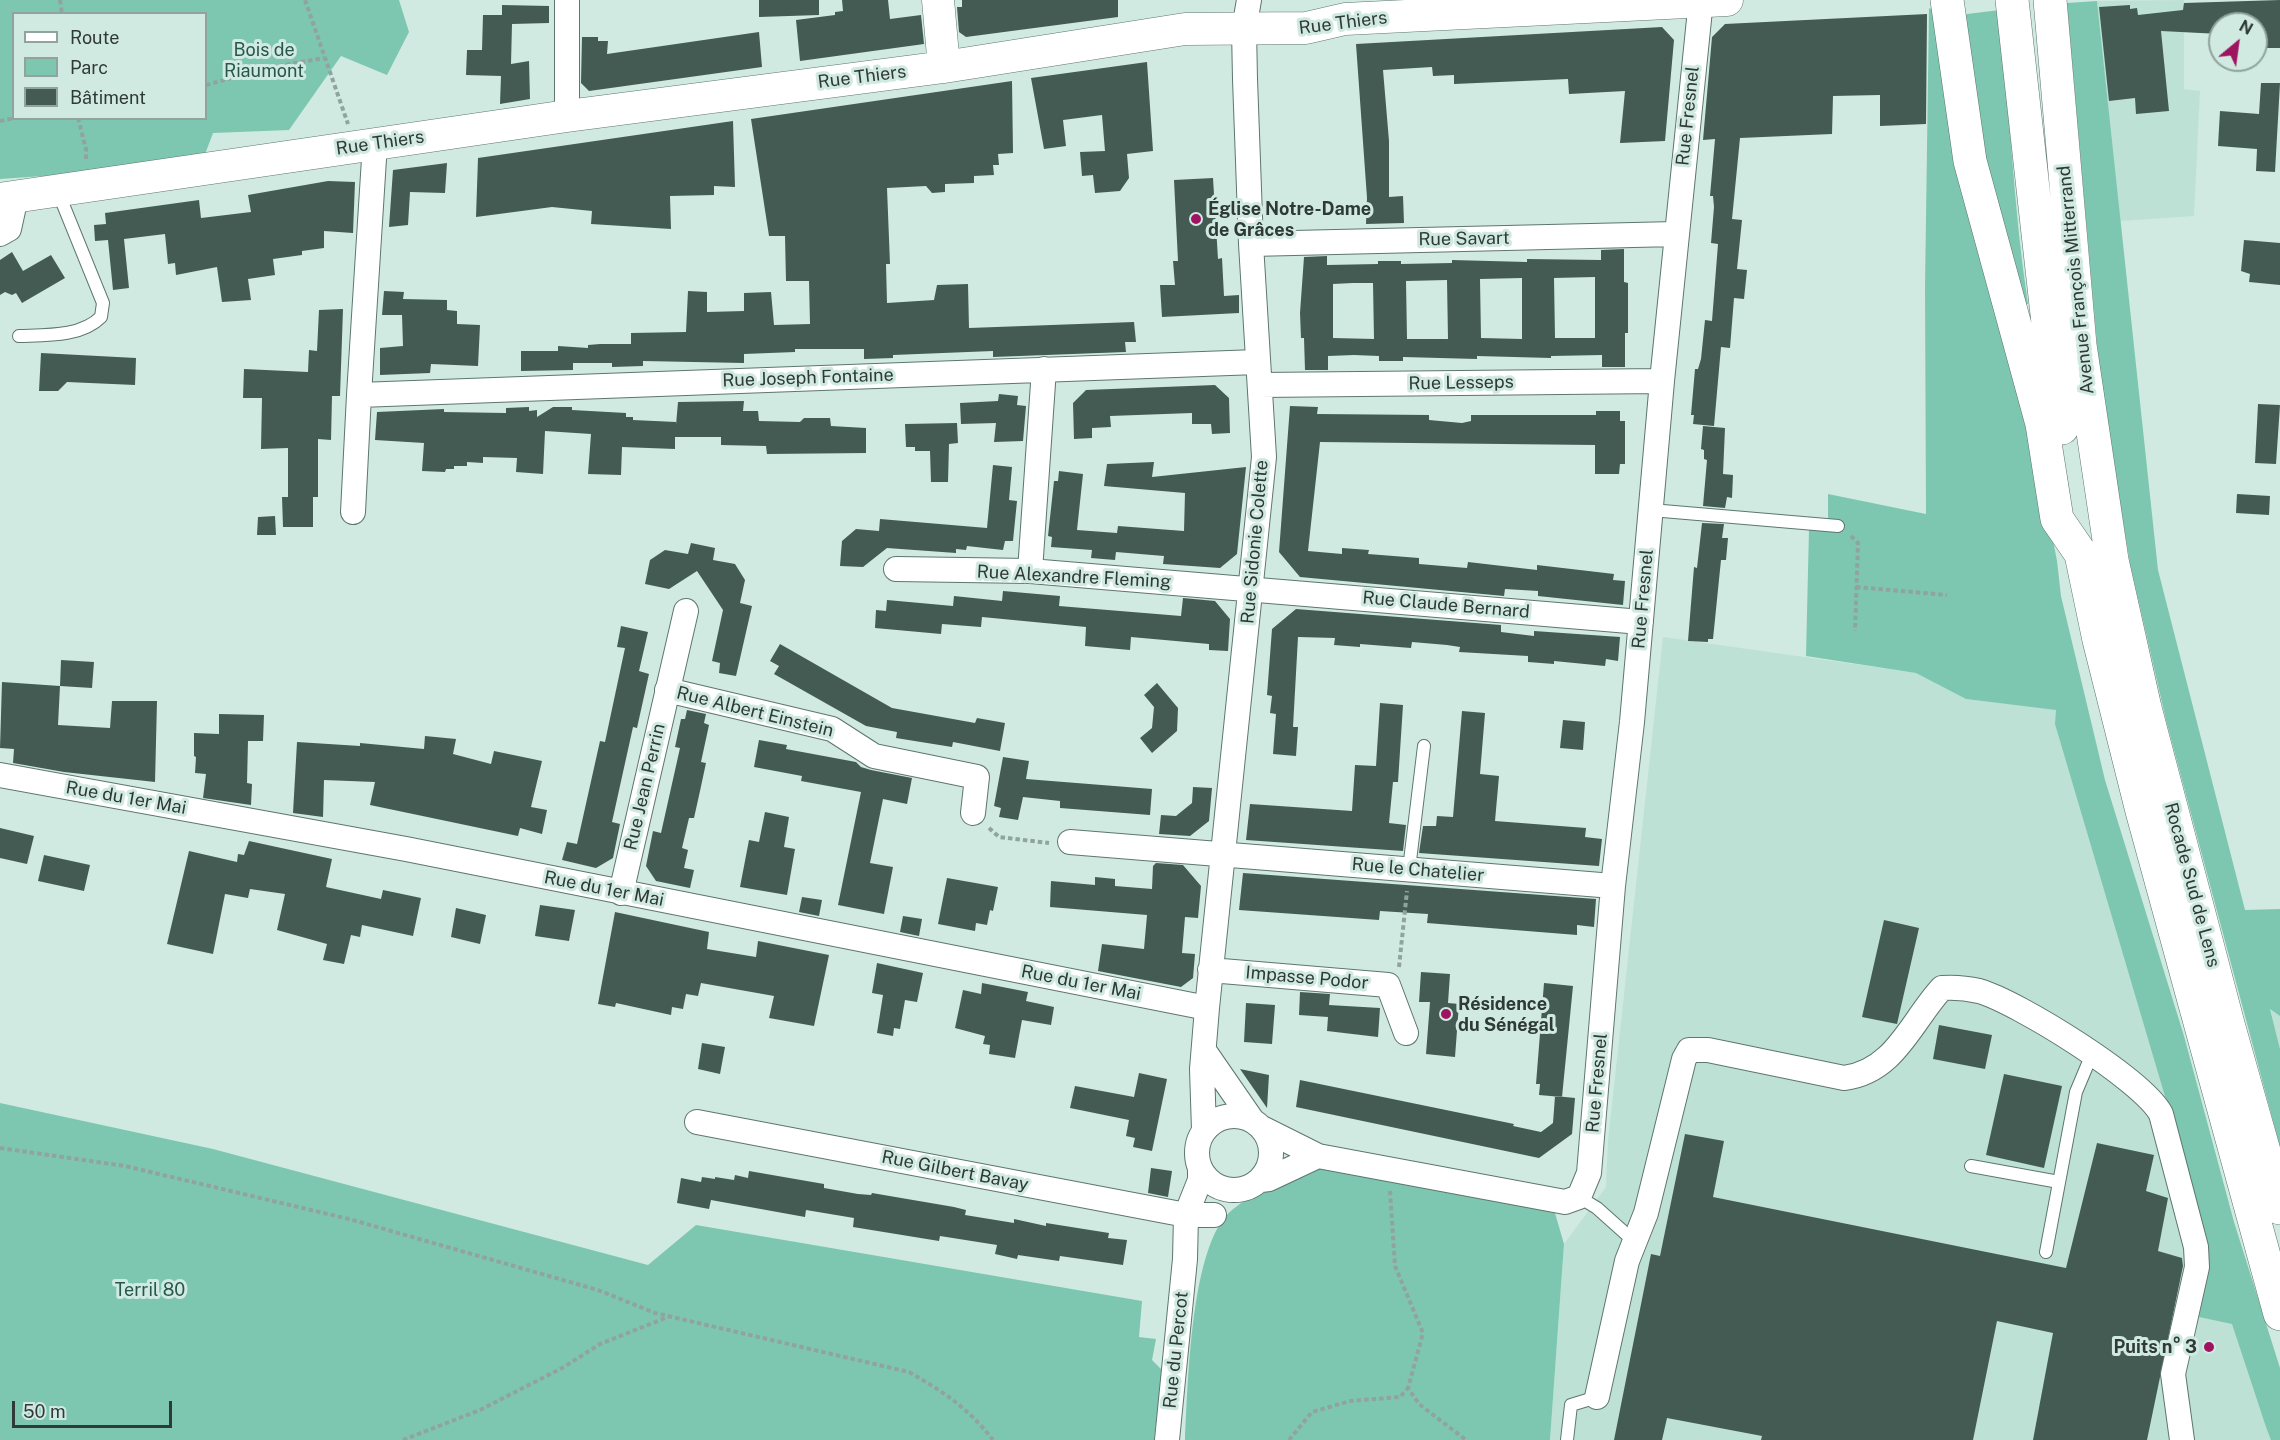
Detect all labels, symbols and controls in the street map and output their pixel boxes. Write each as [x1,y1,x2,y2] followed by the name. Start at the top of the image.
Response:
[1298,7,1388,39] street label: Rue Thiers
[12,12,207,120] legend
[2208,12,2268,72] north arrow
[2236,16,2256,39] text: N
[70,27,119,48] text: Route
[224,39,304,82] park label: Bois de Riaumont
[70,57,108,78] text: Parc
[817,61,907,93] street label: Rue Thiers
[1672,65,1704,167] street label: Rue Fresnel
[70,87,146,108] text: Bâtiment
[335,126,425,160] street label: Rue Thiers
[2053,164,2099,396] street label: Avenue François Mitterrand
[1208,198,1371,240] place label: Église Notre-Dame de Grâces
[1189,212,1203,226] marker: Église Notre-Dame de Grâces
[1418,227,1510,251] street label: Rue Savart
[722,364,894,392] street label: Rue Joseph Fontaine
[1408,371,1514,395] street label: Rue Lesseps
[1237,459,1273,625] street label: Rue Sidonie Colette
[1628,548,1658,650] street label: Rue Fresnel
[976,561,1172,593] street label: Rue Alexandre Fleming
[1361,587,1531,623] street label: Rue Claude Bernard
[674,682,836,742] street label: Rue Albert Einstein
[620,722,670,852] street label: Rue Jean Perrin
[64,777,188,819] street label: Rue du 1er Mai
[2160,800,2224,970] street label: Rocade Sud de Lens
[1351,853,1485,887] street label: Rue le Chatelier
[542,867,666,911] street label: Rue du 1er Mai
[1019,961,1143,1005] street label: Rue du 1er Mai
[1245,962,1369,994] street label: Impasse Podor
[1458,993,1555,1036] place label: Résidence du Sénégal
[1439,1007,1453,1021] marker: Résidence du Sénégal
[1582,1032,1612,1134] street label: Rue Fresnel
[880,1146,1030,1196] street label: Rue Gilbert Bavay
[115,1279,185,1301] park label: Terril 80
[1159,1290,1193,1410] street label: Rue du Percot
[2113,1336,2197,1358] place label: Puits n° 3
[2202,1340,2216,1354] marker: Puits n° 3
[15,1389,176,1427] scale bar
[23,1401,66,1422] text: 50 m

